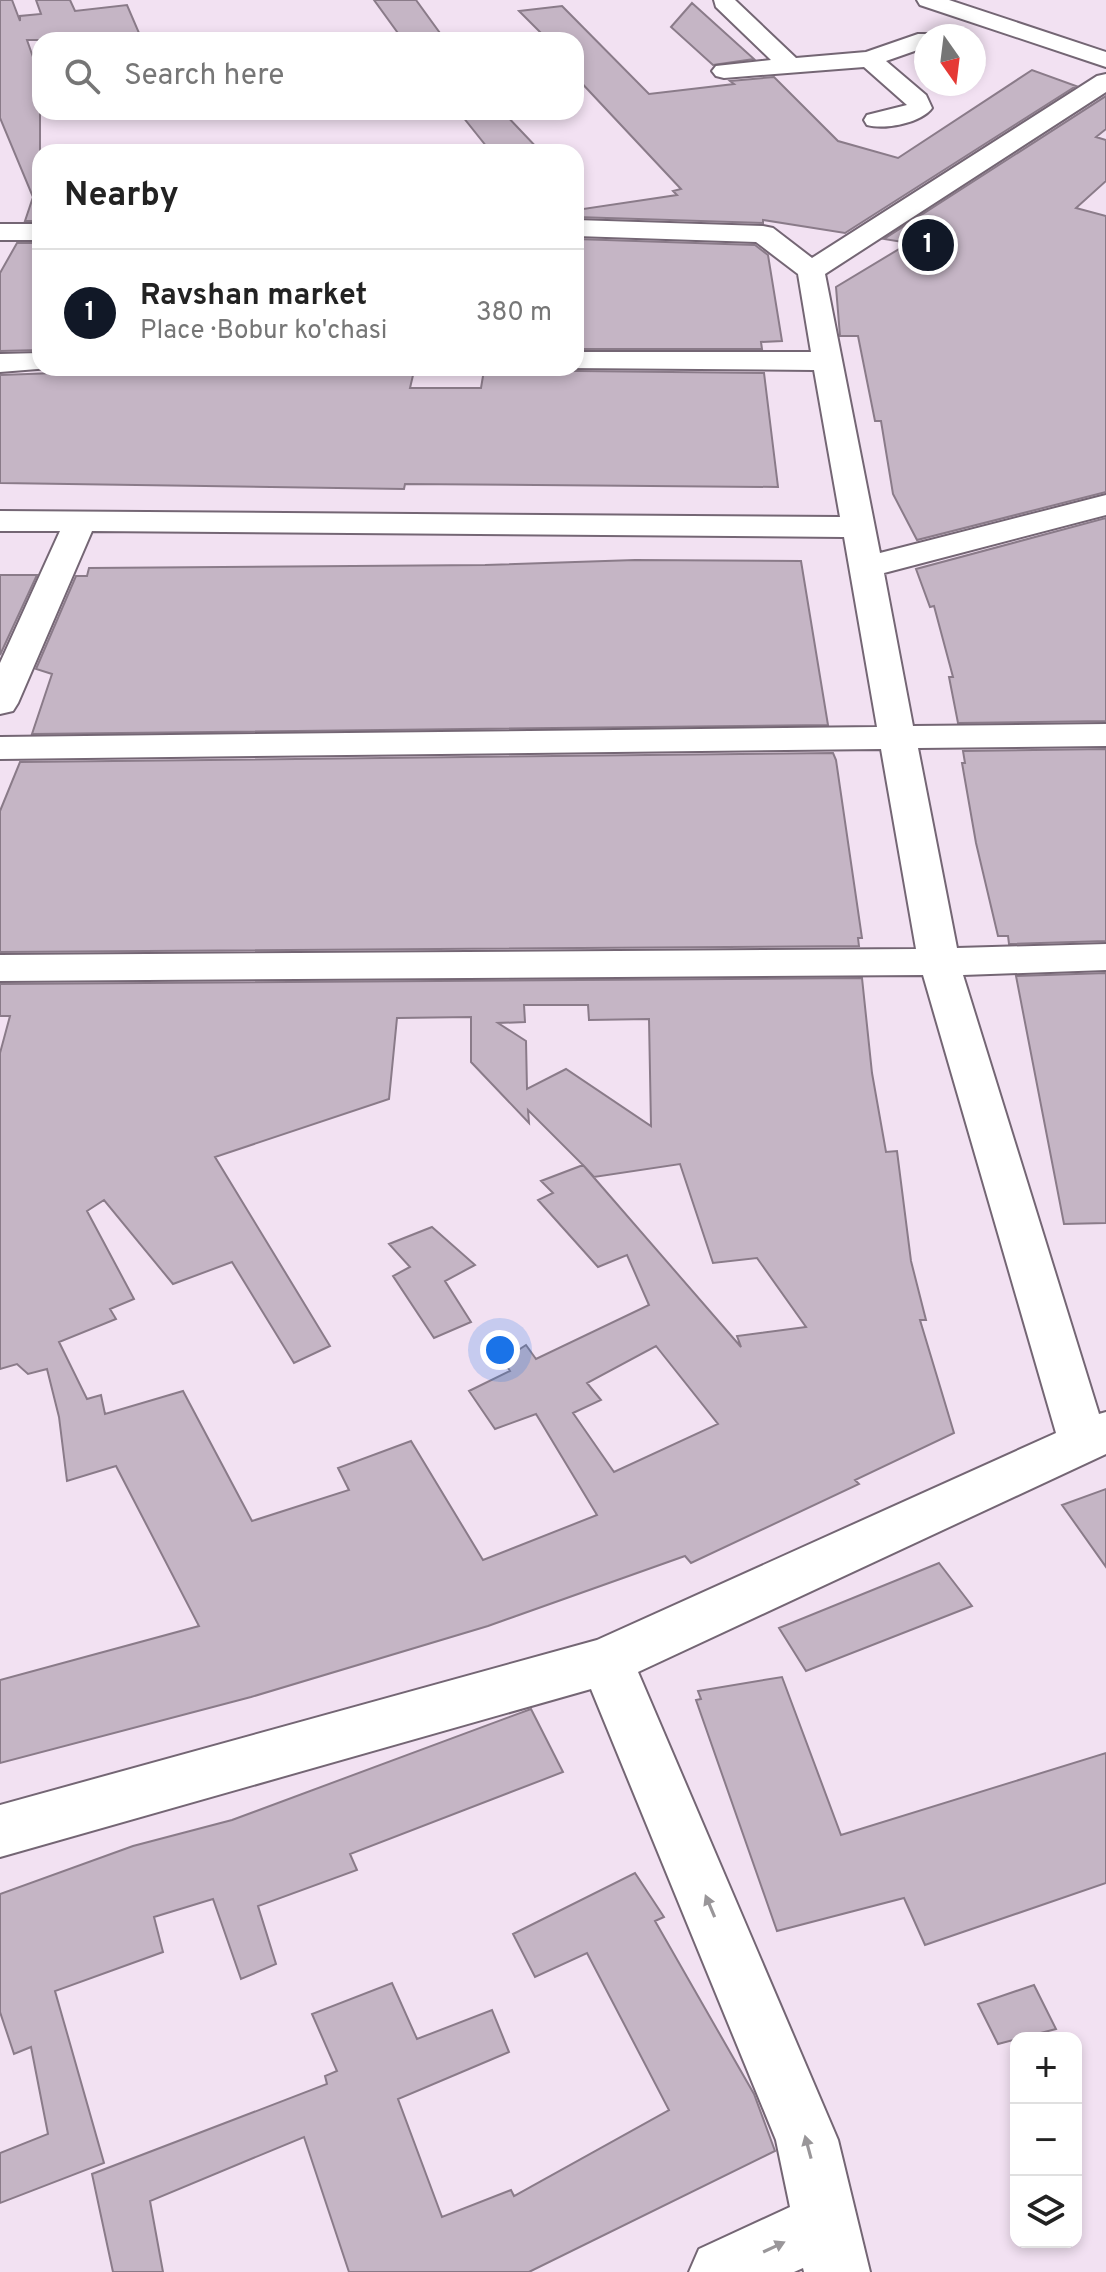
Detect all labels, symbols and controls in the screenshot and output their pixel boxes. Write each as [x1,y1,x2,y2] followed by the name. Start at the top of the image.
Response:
[914,24,986,96] north arrow
[32,32,584,120] search box
[60,54,104,98] icon: search
[124,58,284,95] text: Search here
[64,175,179,218] text: Nearby
[902,215,954,275] pin: 1
[140,278,367,315] text: Ravshan market
[85,297,95,330] text: 1
[476,297,552,330] text: 380 m
[140,315,387,348] text: Place · Bobur ko'chasi
[480,1330,520,1370] your location
[703,1894,716,1918] one-way arrow
[1010,2032,1082,2248] map controls
[1010,2032,1082,2104] button: +
[1010,2104,1082,2176] button: −
[802,2134,814,2159] one-way arrow
[1010,2176,1082,2248] button: layers
[762,2240,786,2254] one-way arrow

